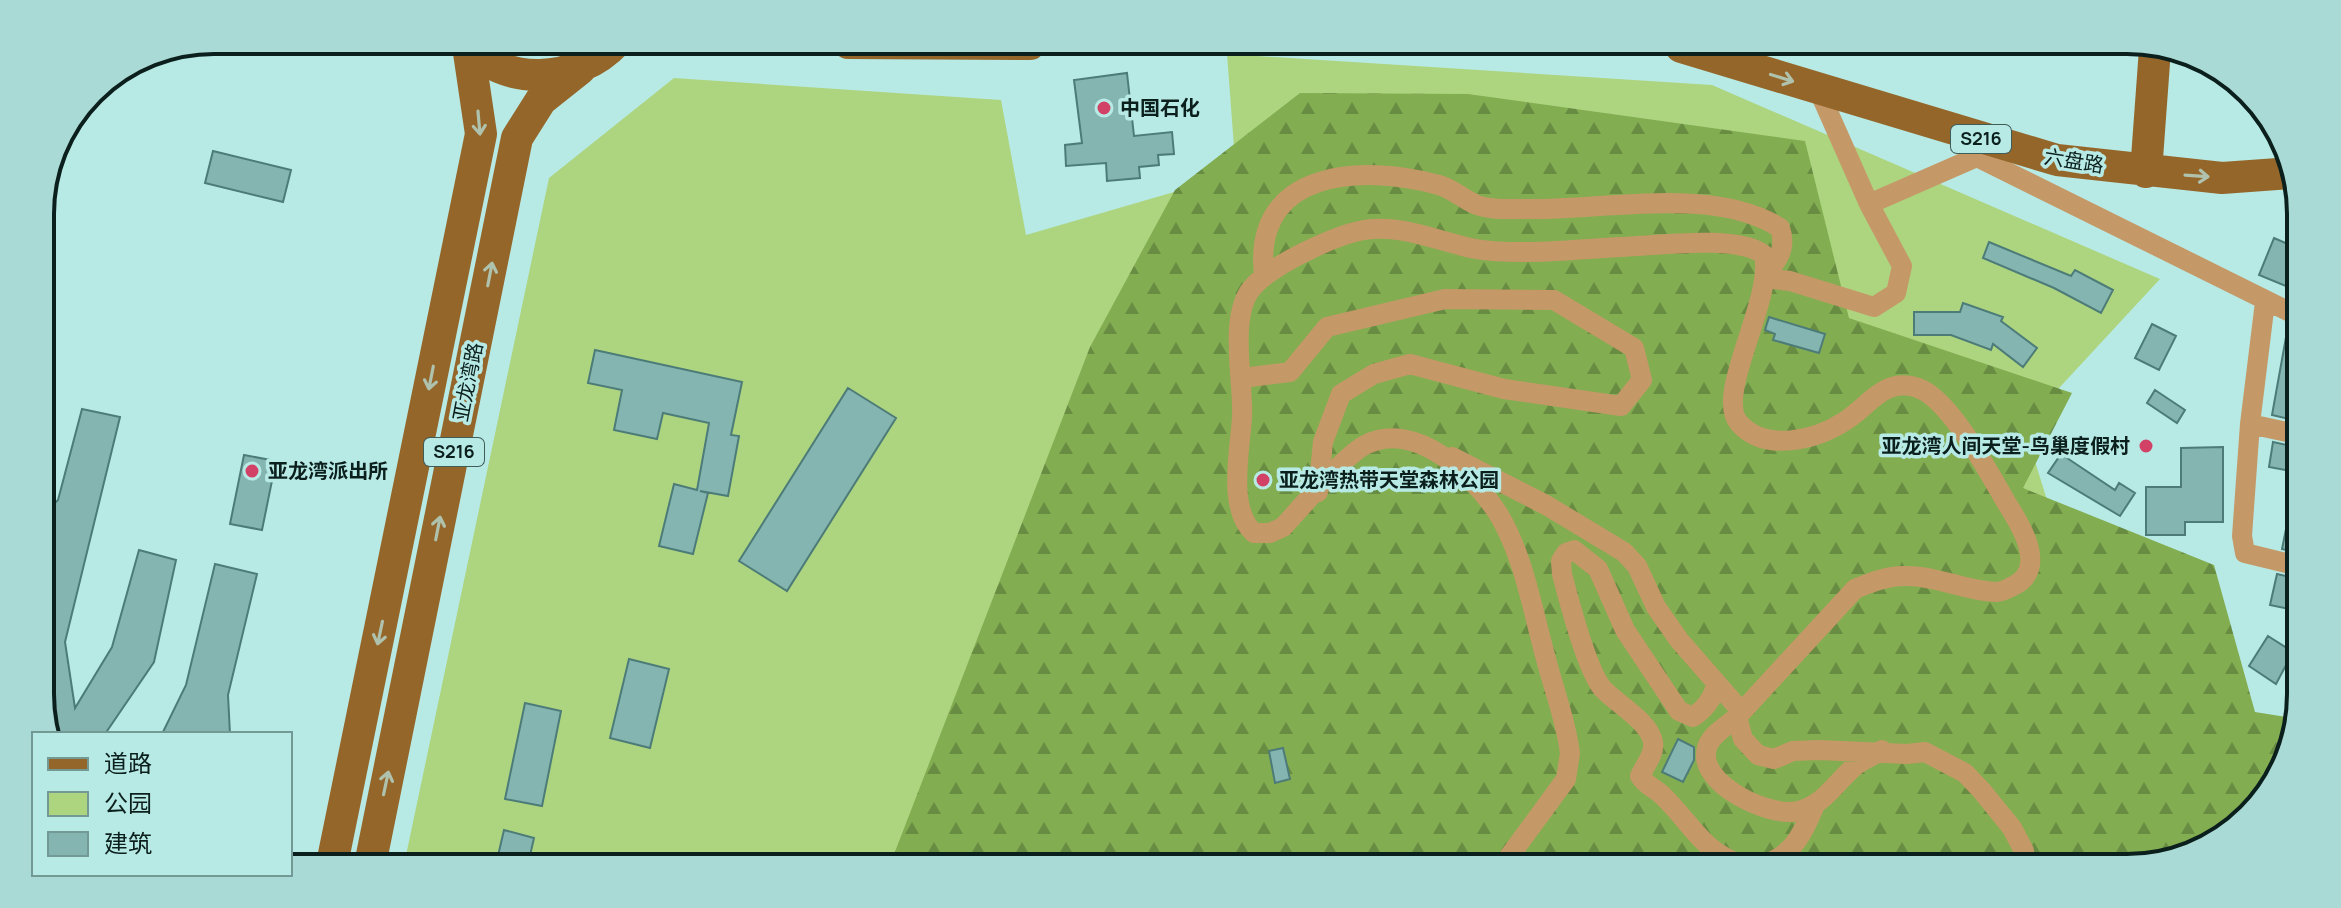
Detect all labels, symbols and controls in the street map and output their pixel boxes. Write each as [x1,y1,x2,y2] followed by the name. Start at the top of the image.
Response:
[1769,71,1795,86] one-way arrow
[1120,94,1200,121] place label: 中国石化
[1095,99,1113,117] marker: 中国石化
[472,109,487,136] one-way arrow
[1951,125,2011,153] road number: S216
[2042,142,2106,179] street label: 六盘路
[2183,169,2210,184] one-way arrow
[483,261,498,287] one-way arrow
[447,340,488,424] street label: 亚龙湾路
[423,365,438,390] one-way arrow
[1882,432,2130,459] place label: 亚龙湾人间天堂-鸟巢度假村
[2137,437,2155,455] marker: 亚龙湾人间天堂-鸟巢度假村
[424,438,484,466] road number: S216
[268,457,388,484] place label: 亚龙湾派出所
[243,462,261,480] marker: 亚龙湾派出所
[1279,466,1499,493] place label: 亚龙湾热带天堂森林公园
[1254,471,1272,489] marker: 亚龙湾热带天堂森林公园
[431,516,446,542] one-way arrow
[371,619,386,645] one-way arrow
[32,732,292,876] legend
[104,746,152,779] text: 道路
[379,771,394,796] one-way arrow
[104,786,152,819] text: 公园
[104,826,152,859] text: 建筑

